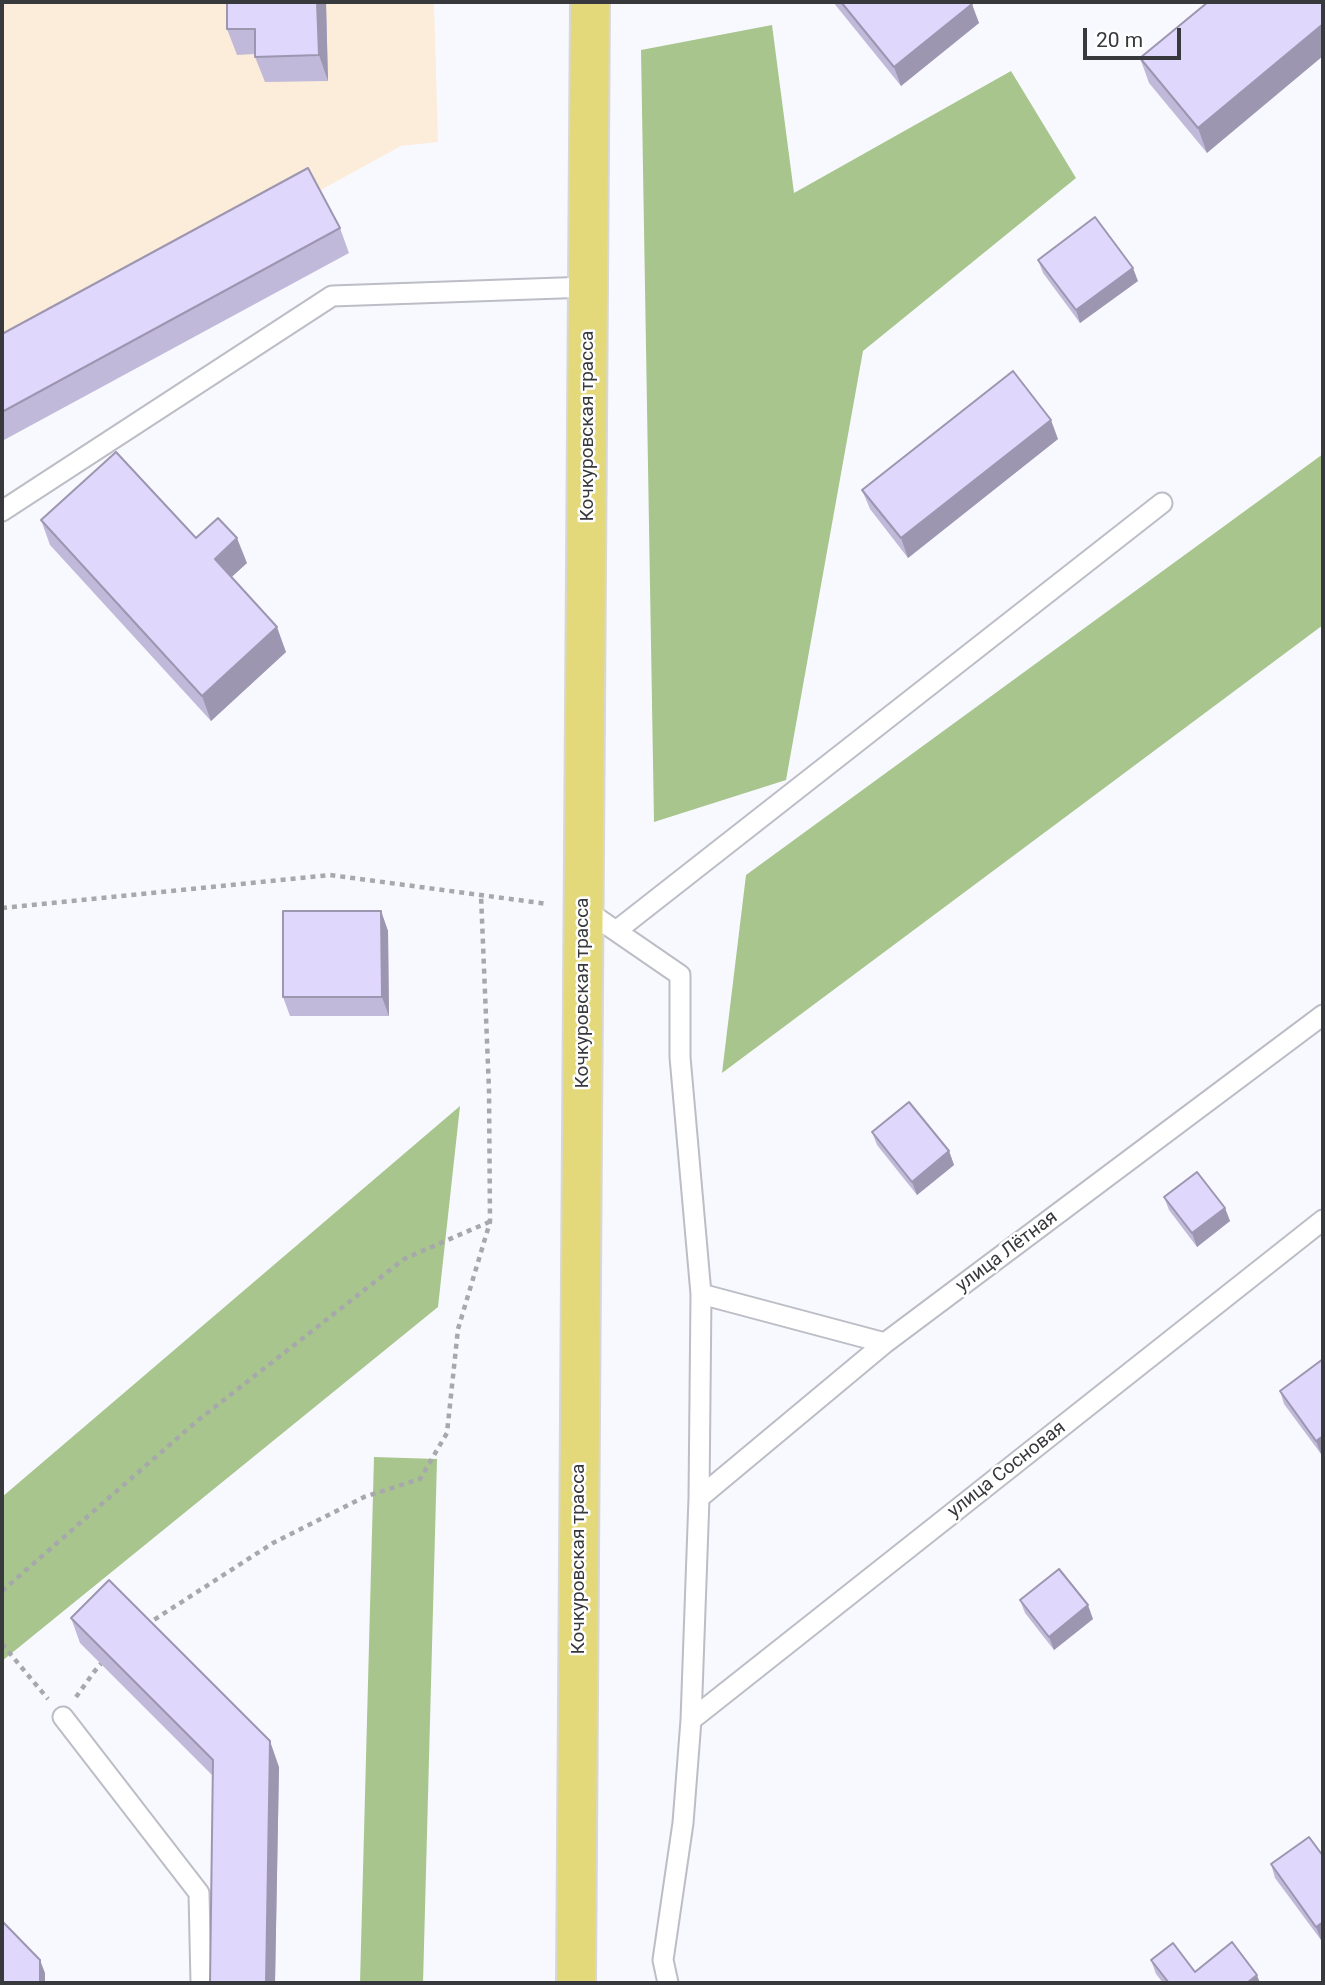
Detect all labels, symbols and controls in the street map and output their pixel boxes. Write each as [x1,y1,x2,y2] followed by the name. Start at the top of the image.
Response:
[1087,14,1185,58] scale bar
[1096,28,1143,52] text: 20 m
[577,331,599,521] street label: Кочкуровская трасса
[572,898,594,1088] street label: Кочкуровская трасса
[952,1206,1062,1298] street label: улица Лётная
[943,1417,1071,1523] street label: улица Сосновая
[568,1464,590,1654] street label: Кочкуровская трасса

